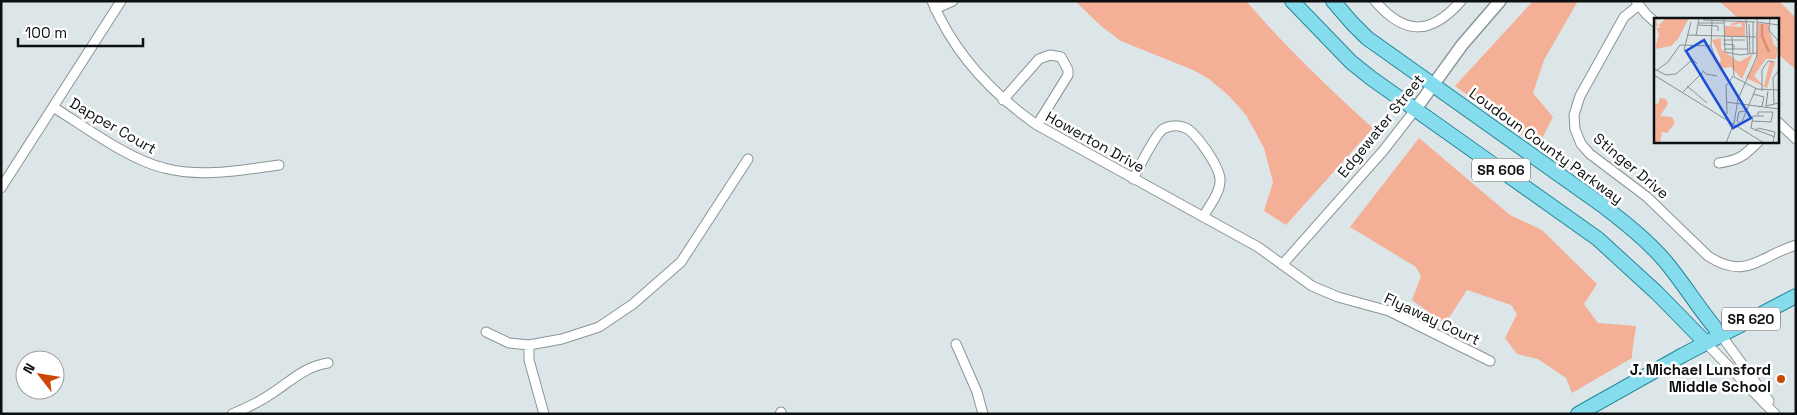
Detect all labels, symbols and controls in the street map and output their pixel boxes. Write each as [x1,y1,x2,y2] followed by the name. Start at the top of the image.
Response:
[18,15,142,47] scale bar
[1654,18,1780,142] inset map
[25,23,67,42] text: 100 m
[1333,70,1428,181] street label: Edgewater Street
[1466,83,1627,208] street label: Loudoun County Parkway
[67,93,160,158] street label: Dapper Court
[1042,107,1148,177] street label: Howerton Drive
[1590,128,1673,203] street label: Stinger Drive
[1472,158,1530,182] road number: SR 606
[1381,288,1483,349] street label: Flyaway Court
[1722,308,1780,330] road number: SR 620
[15,350,65,400] north arrow
[19,360,39,377] text: N
[1630,360,1771,396] place label: J. Michael Lunsford Middle School
[1775,373,1787,385] marker: J. Michael Lunsford Middle School

